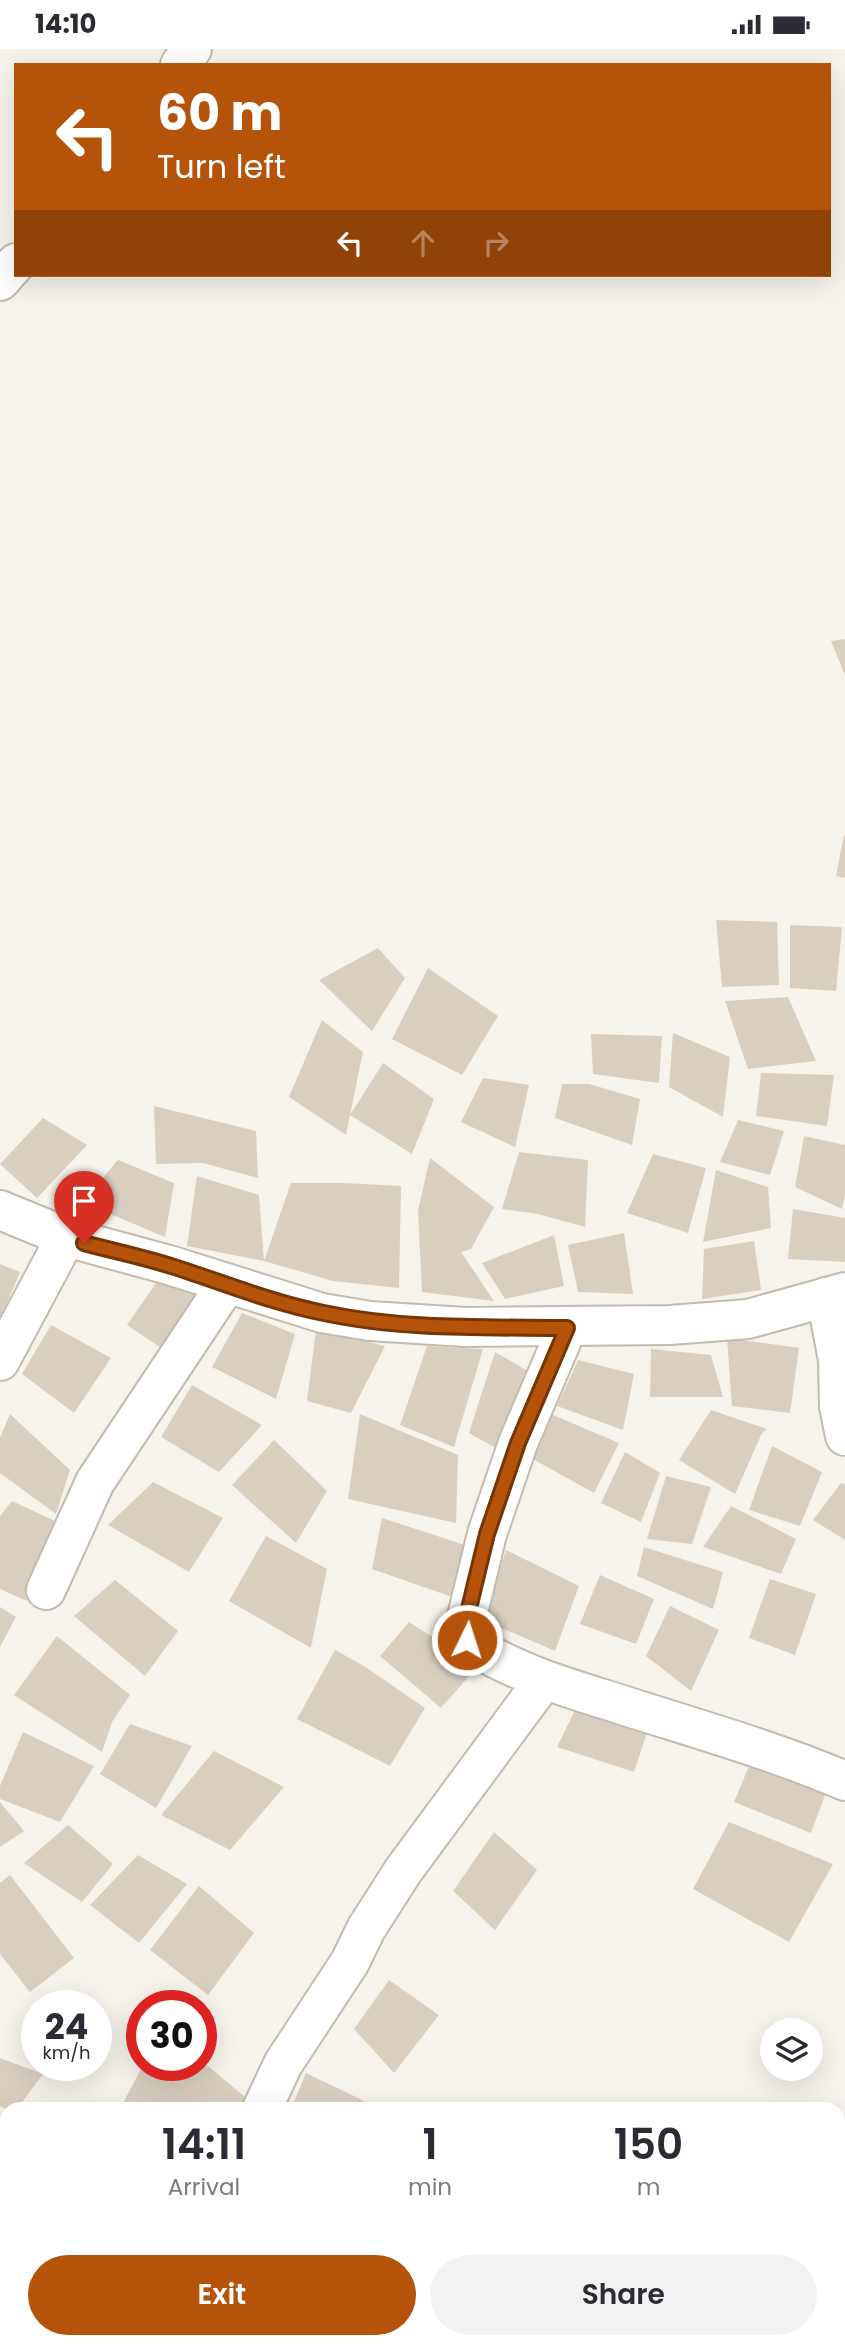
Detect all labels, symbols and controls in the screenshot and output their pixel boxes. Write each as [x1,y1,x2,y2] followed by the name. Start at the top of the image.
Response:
[35,6,97,42] text: 14:10
[157,79,282,147] text: 60 m
[42,91,133,182] icon: left
[157,144,286,189] text: Turn left
[331,224,369,262] icon: left
[404,224,442,262] icon: ahead
[477,224,515,262] icon: right
[54,1171,114,1243] pin
[65,1182,103,1220] icon: arrive
[430,1603,504,1677] position arrow
[126,1990,217,2081] speed limit sign: 30
[45,2002,88,2051] text: 24
[760,2018,823,2081] map controls
[760,2018,823,2081] button: layers
[43,2040,90,2065] text: km/h
[162,2115,246,2174] text: 14:11
[422,2115,438,2174] text: 1
[614,2115,683,2174] text: 150
[168,2171,240,2203] text: Arrival
[408,2171,452,2203] text: min
[637,2171,660,2203] text: m
[28,2255,416,2335] button: Exit
[430,2255,817,2335] button: Share

